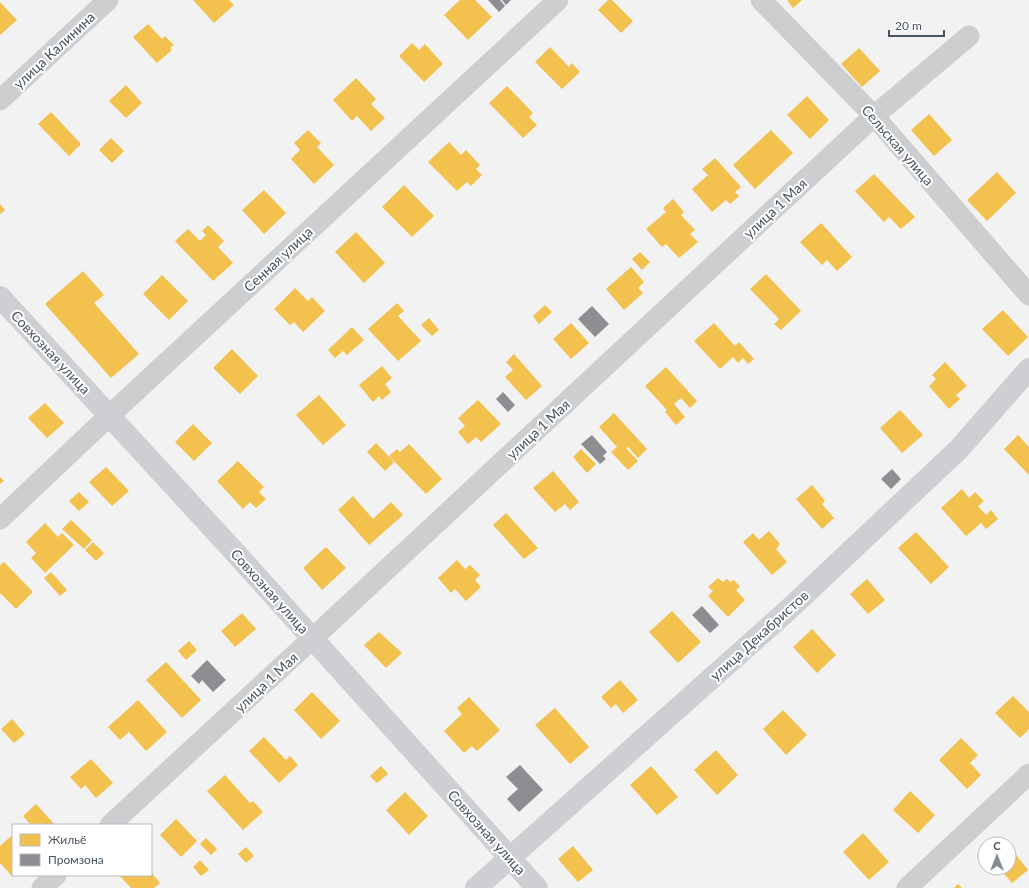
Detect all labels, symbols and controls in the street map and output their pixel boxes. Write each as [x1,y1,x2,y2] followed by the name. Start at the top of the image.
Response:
[10,8,98,92] street label: улица Калинина
[889,12,944,38] scale bar
[895,18,922,33] text: 20 m
[858,101,938,189] street label: Сельская улица
[740,174,810,242] street label: улица 1 Мая
[240,223,316,295] street label: Сенная улица
[8,307,94,397] street label: Совхозная улица
[503,395,573,463] street label: улица 1 Мая
[227,545,313,637] street label: Совхозная улица
[706,586,812,684] street label: улица Декабристов
[231,648,301,716] street label: улица 1 Мая
[444,786,530,878] street label: Совхозная улица
[12,824,152,876] legend
[48,832,86,847] text: Жильё
[977,836,1017,876] north arrow
[993,839,1001,852] text: С
[48,852,104,867] text: Промзона

